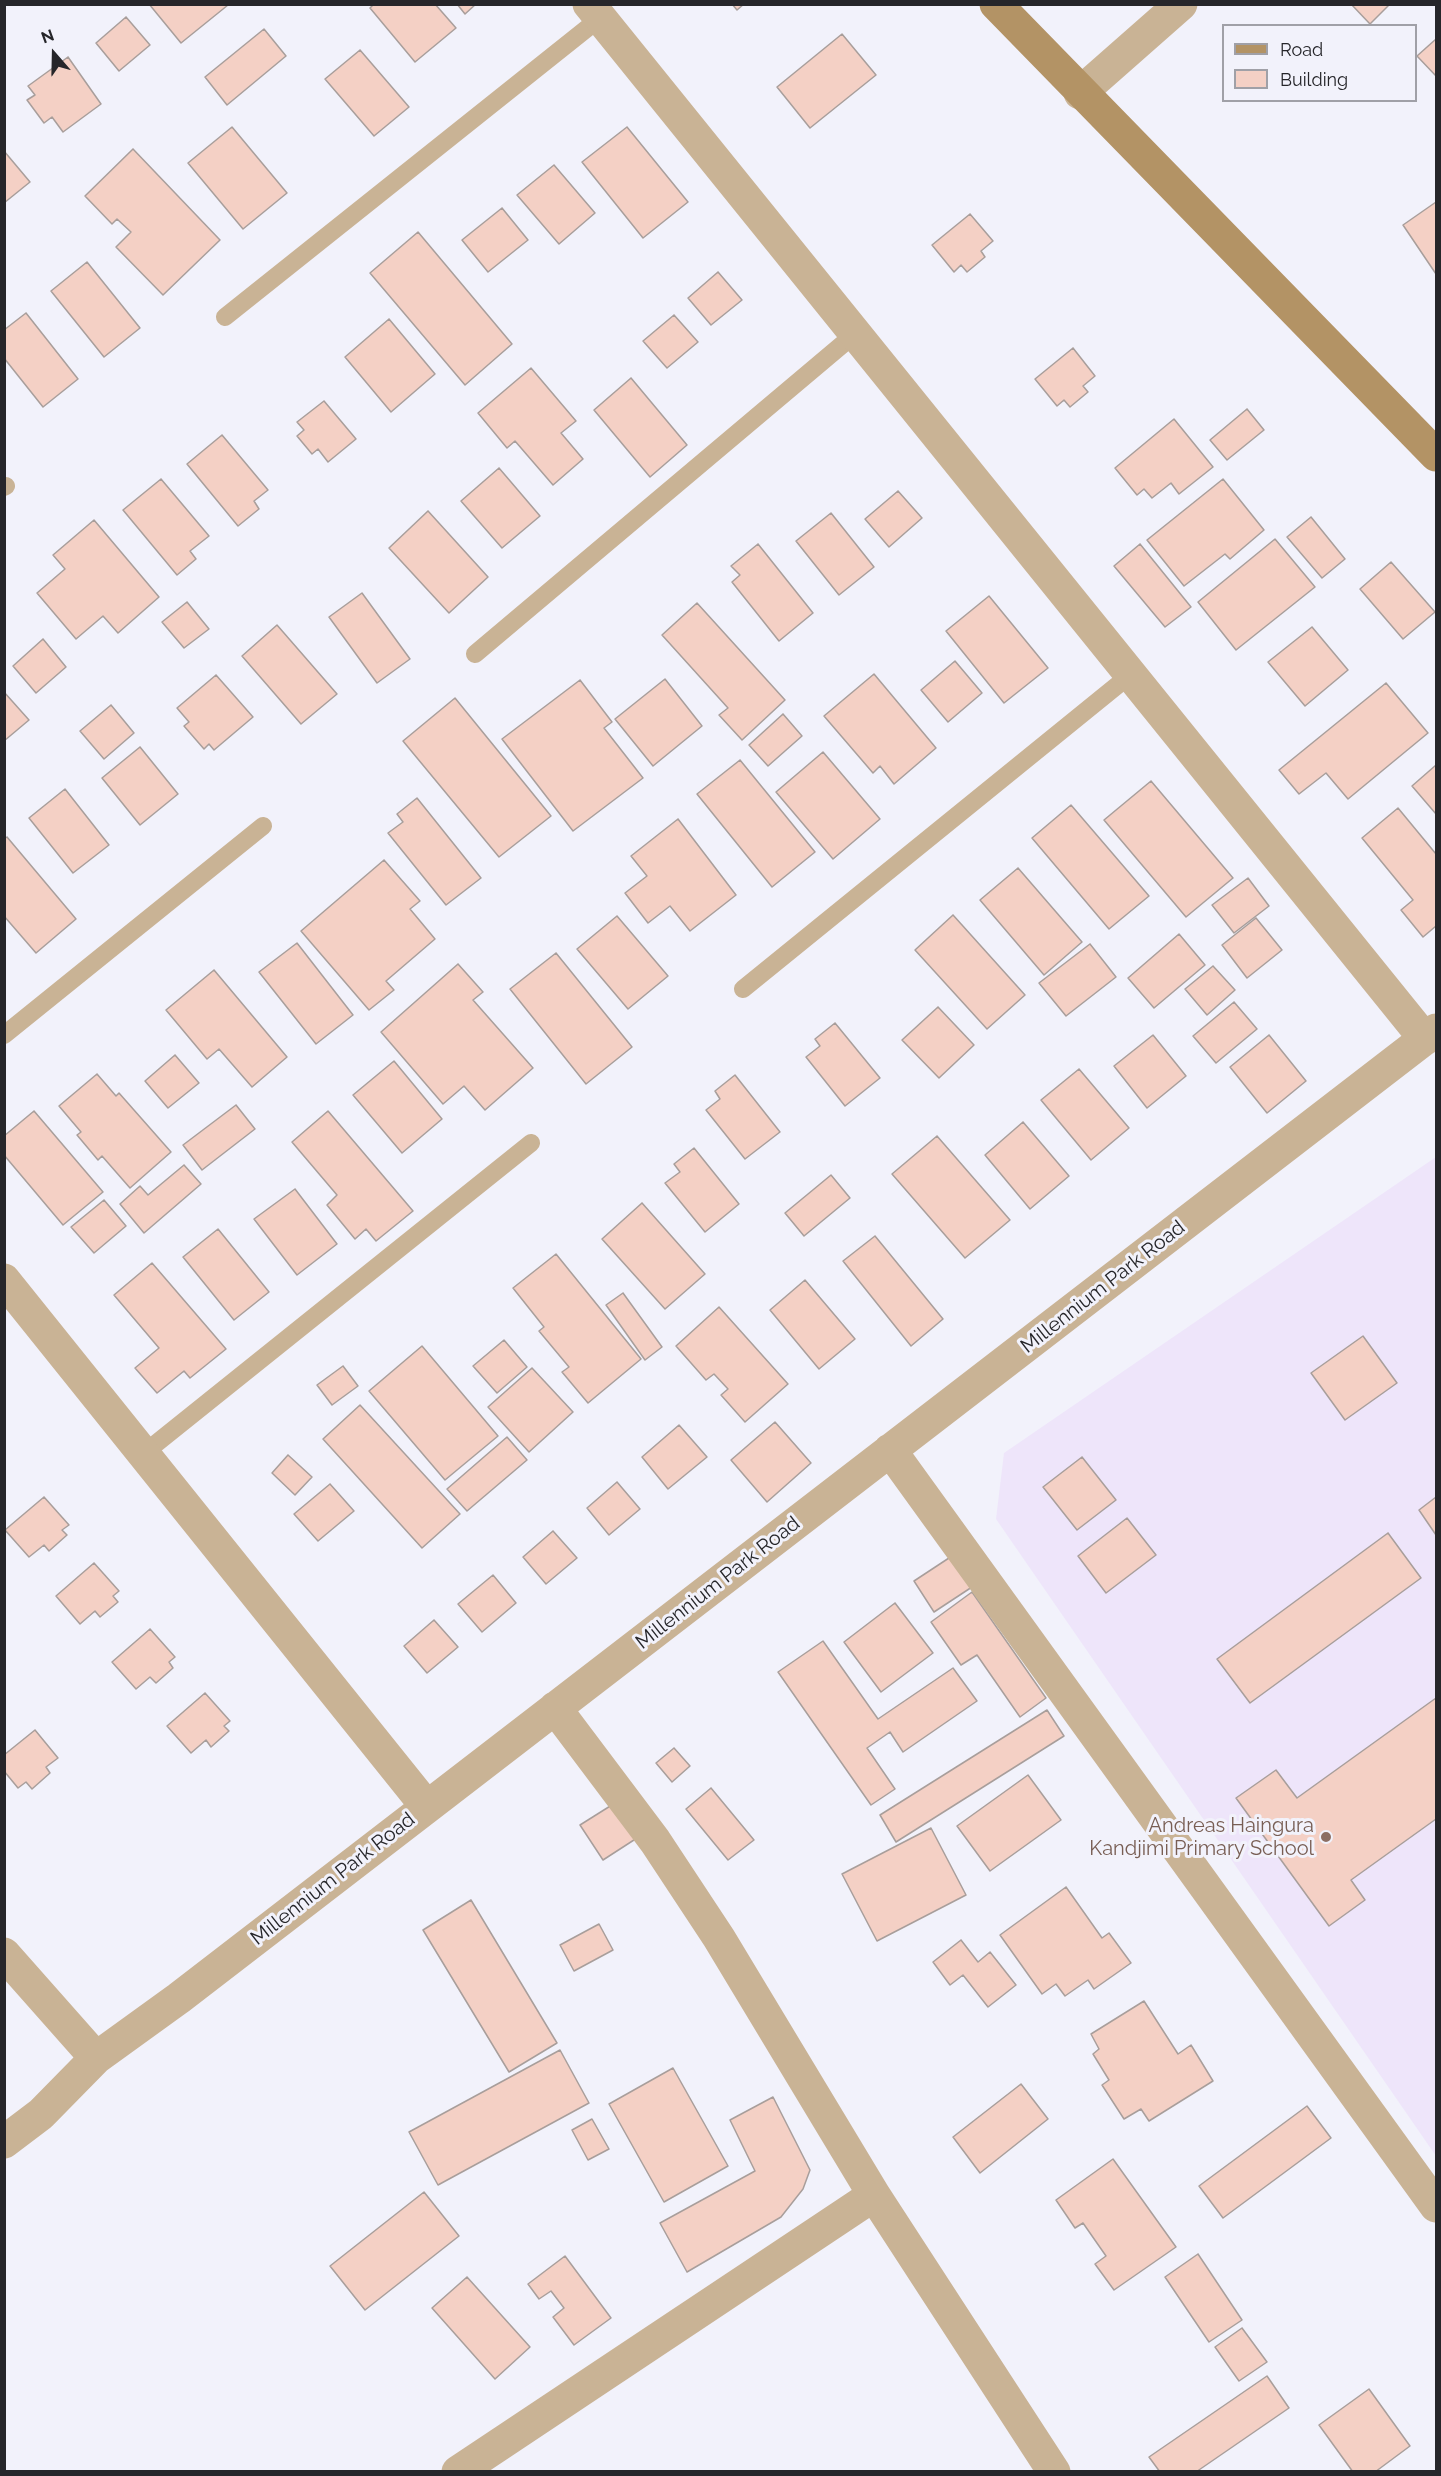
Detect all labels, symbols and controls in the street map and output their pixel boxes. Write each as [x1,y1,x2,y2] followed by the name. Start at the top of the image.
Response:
[24,24,84,84] north arrow
[1222,24,1417,102] legend
[39,26,57,48] text: N
[1280,39,1323,60] text: Road
[1280,69,1348,90] text: Building
[1016,1216,1190,1358] street label: Millennium Park Road
[631,1512,805,1654] street label: Millennium Park Road
[246,1808,420,1950] street label: Millennium Park Road
[1089,1814,1314,1861] place label: Andreas Haingura Kandjimi Primary School
[1319,1830,1333,1844] marker: Andreas Haingura Kandjimi Primary School

